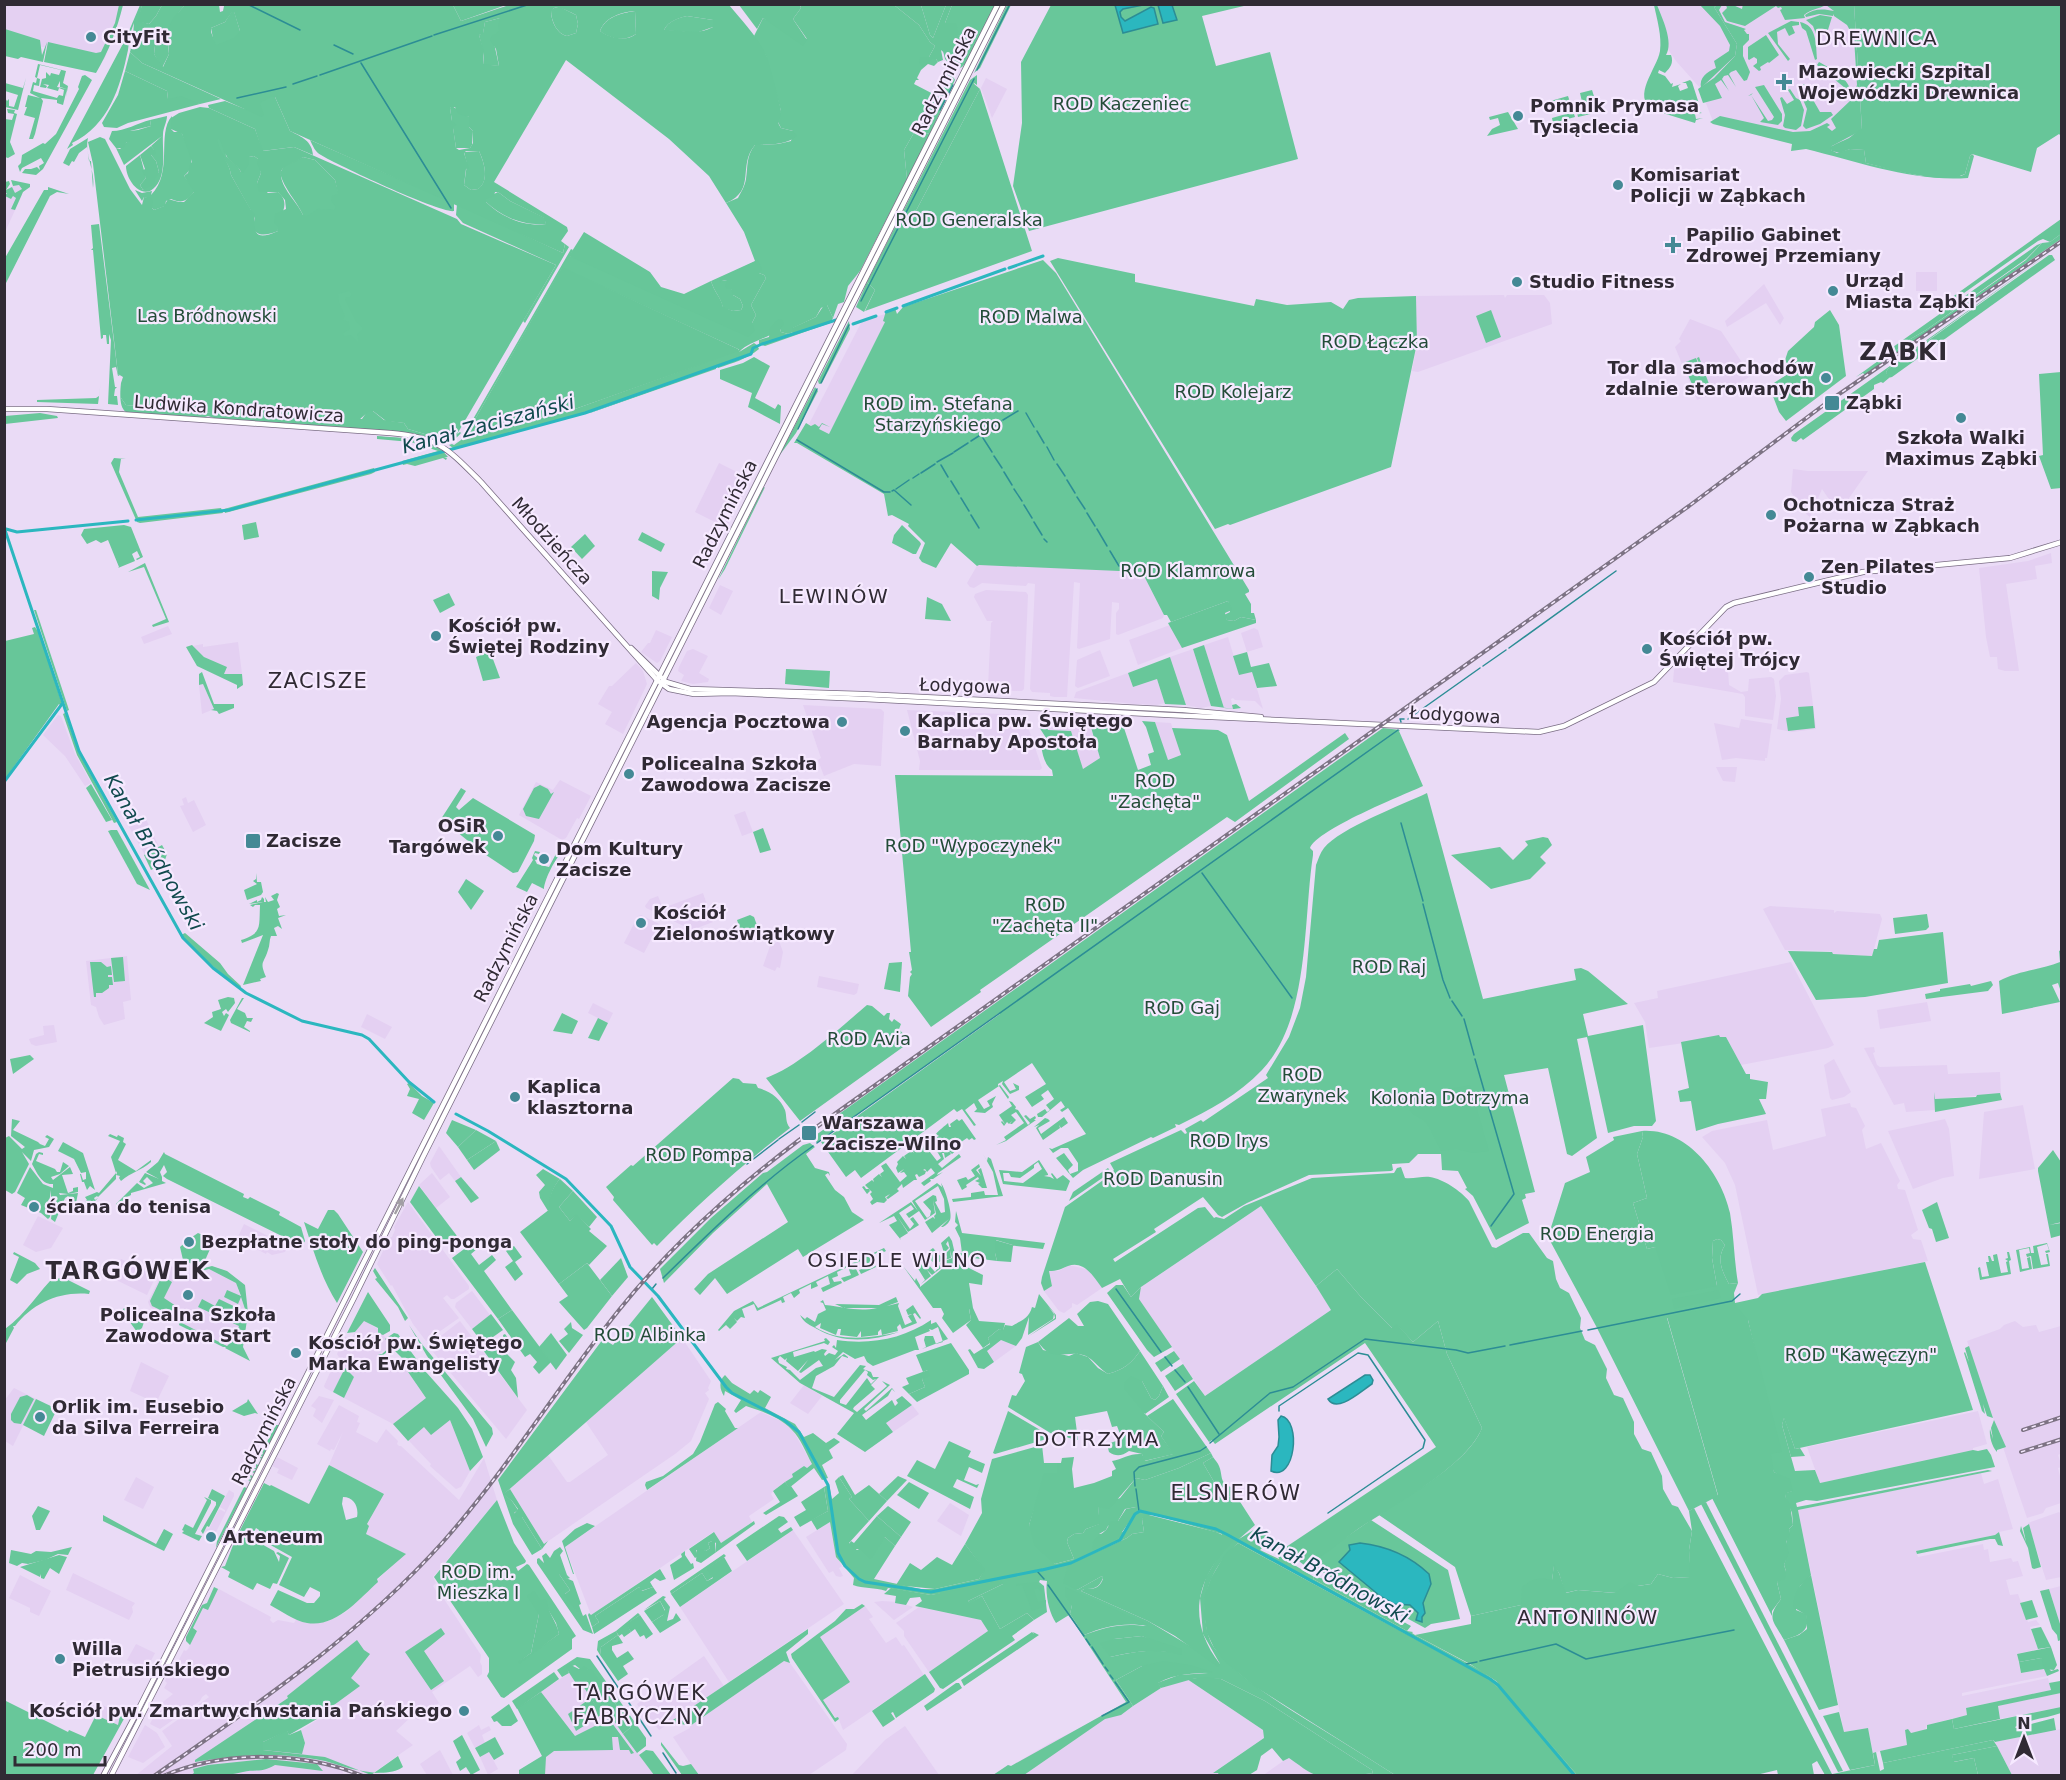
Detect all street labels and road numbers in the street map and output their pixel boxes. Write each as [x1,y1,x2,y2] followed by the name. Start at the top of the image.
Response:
[907,23,980,139] street label: Radzymińska
[133,391,345,426] street label: Ludwika Kondratowicza
[688,456,761,572] street label: Radzymińska
[508,493,597,589] street label: Młodzieńcza
[918,673,1011,698] street label: Łodygowa
[1408,702,1501,727] street label: Łodygowa
[469,890,542,1006] street label: Radzymińska
[227,1373,300,1489] street label: Radzymińska

